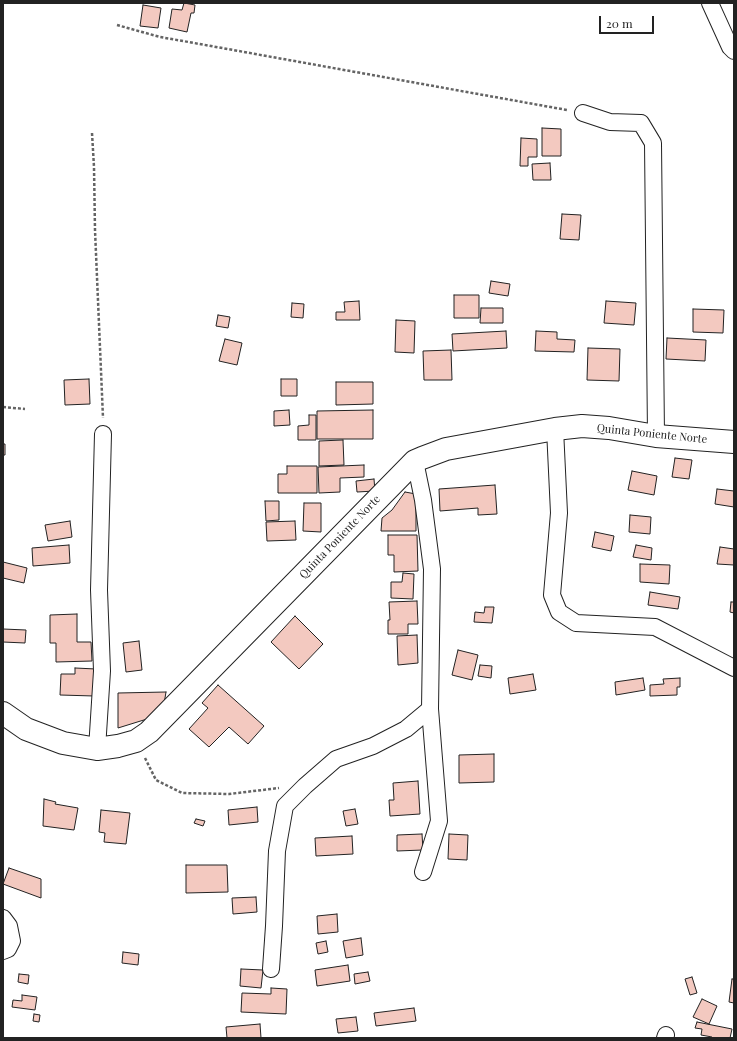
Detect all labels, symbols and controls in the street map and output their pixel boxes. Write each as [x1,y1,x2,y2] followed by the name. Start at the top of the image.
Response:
[601,8,656,34] scale bar
[606,15,633,31] text: 20 m
[596,422,708,446] street label: Quinta Poniente Norte
[297,493,383,581] street label: Quinta Poniente Norte

